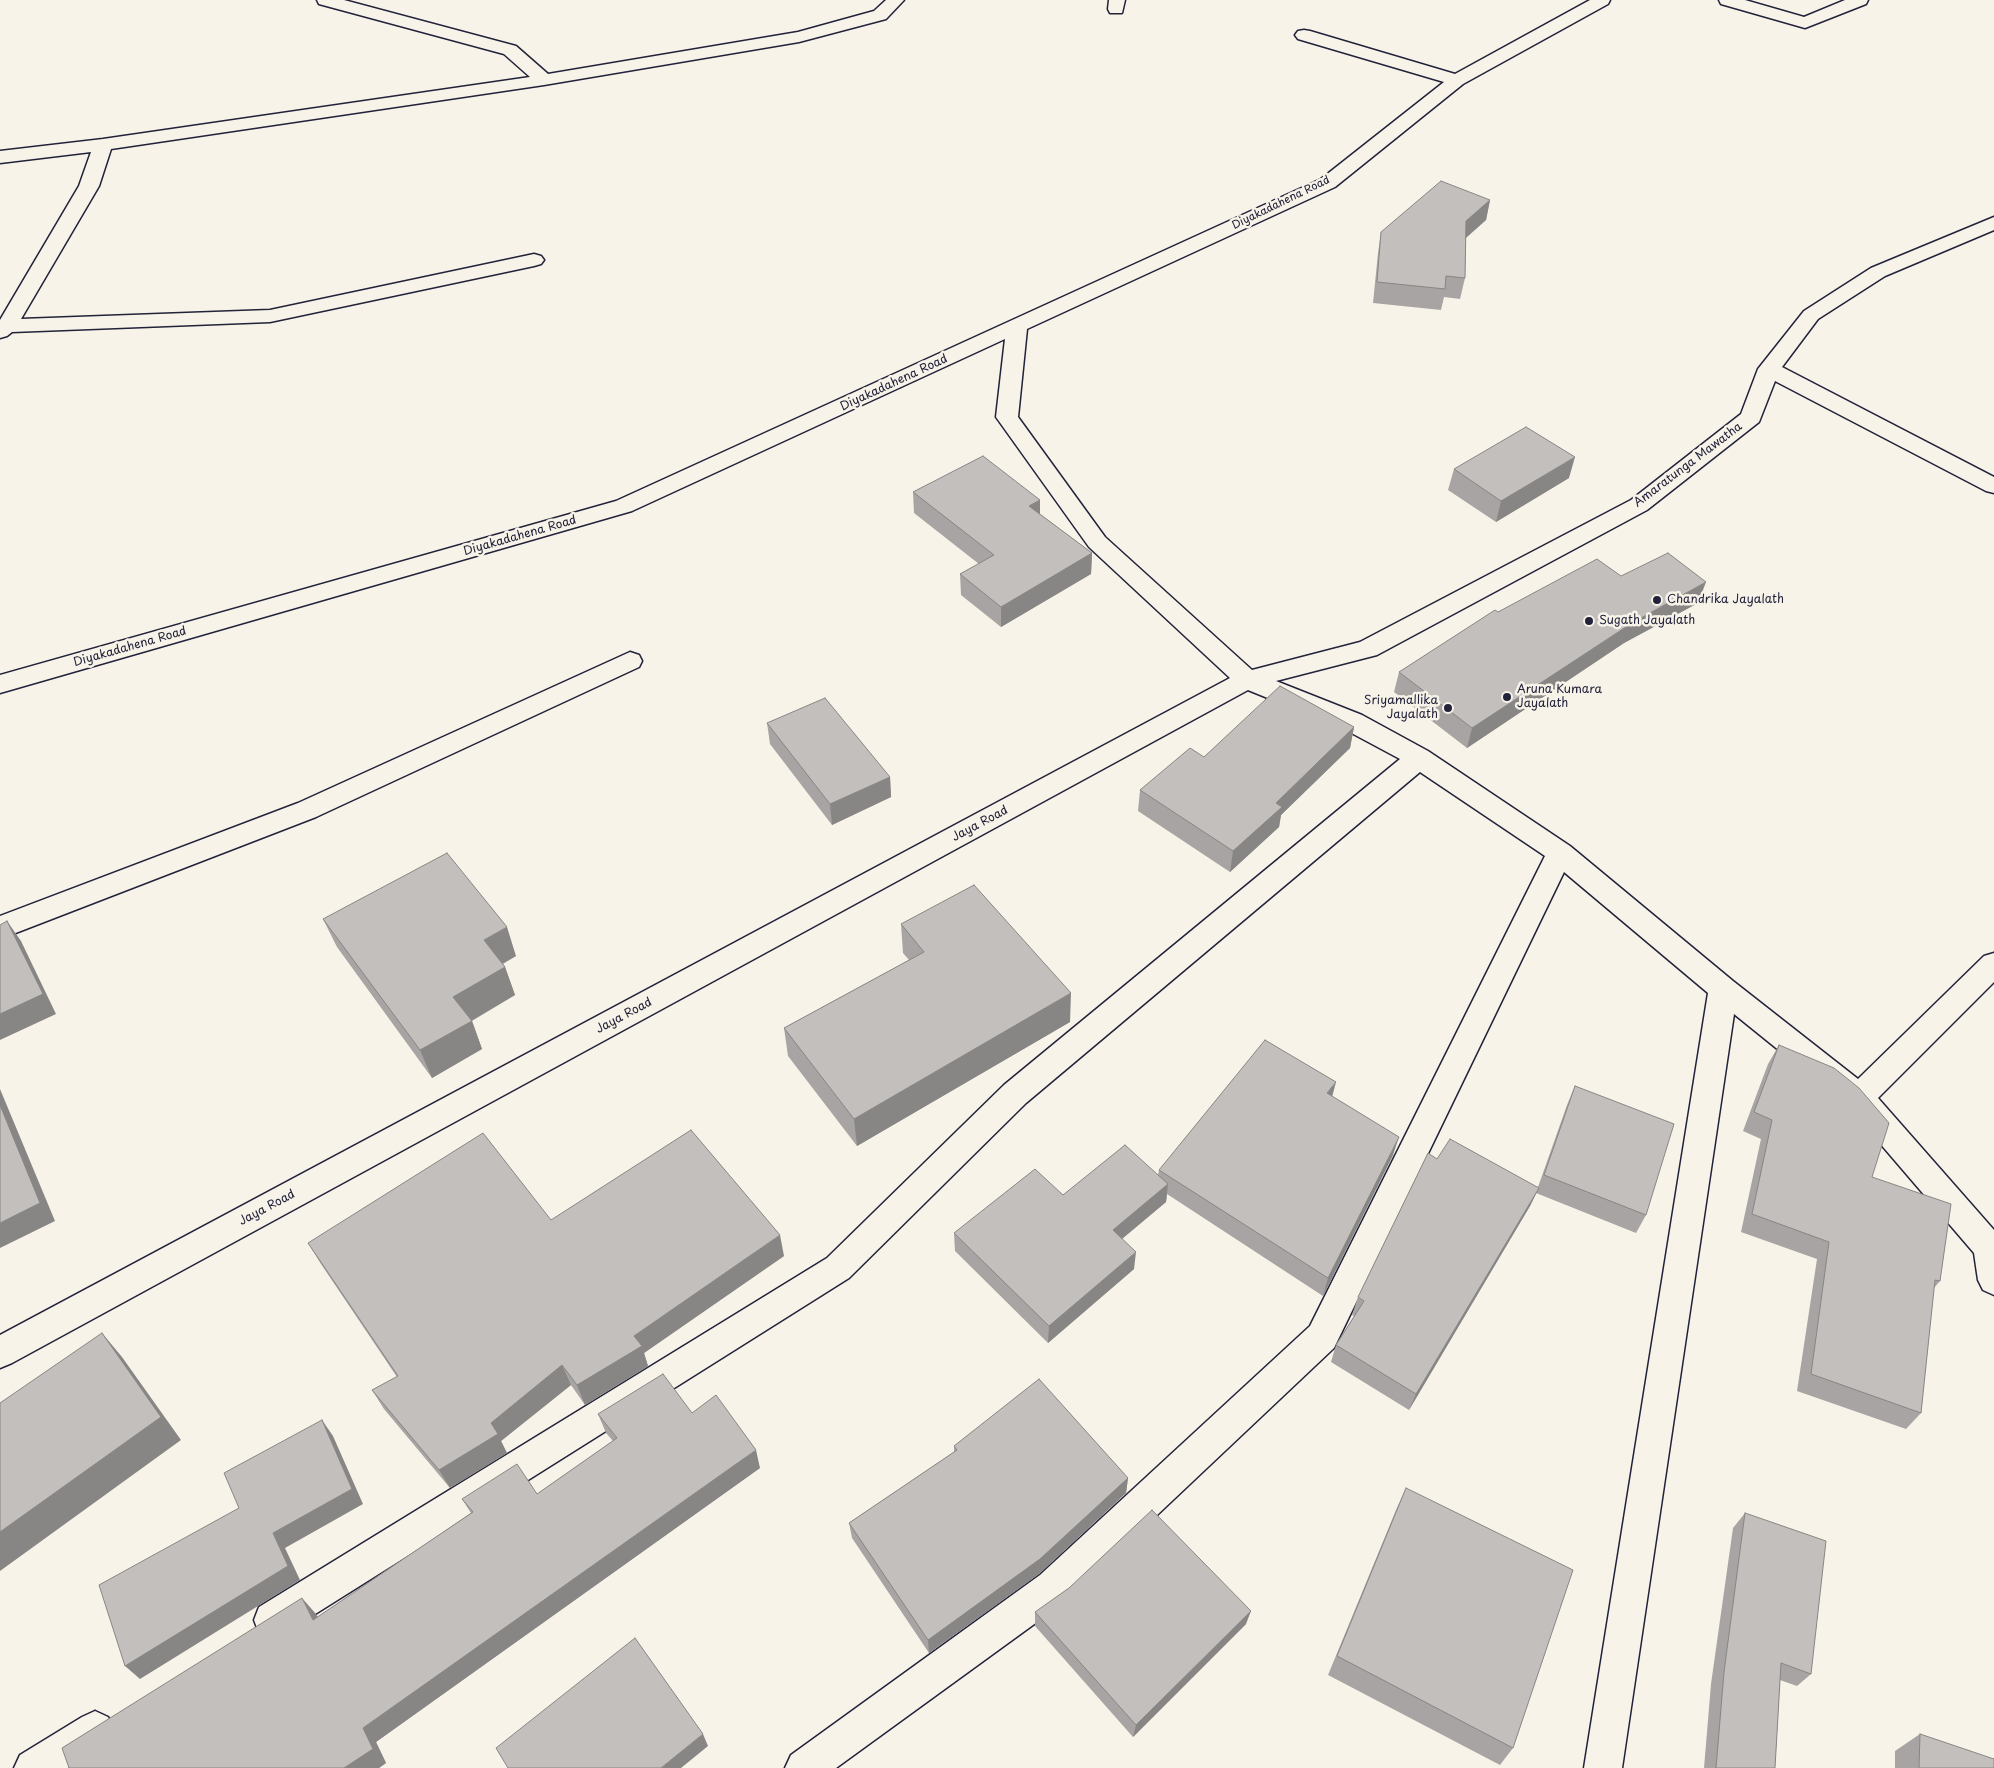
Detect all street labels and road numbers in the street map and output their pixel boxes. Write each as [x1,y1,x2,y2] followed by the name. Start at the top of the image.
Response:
[1230,174,1332,232] street label: Diyakadahena Road
[838,352,950,414] street label: Diyakadahena Road
[1631,420,1745,510] street label: Amaratunga Mawatha
[462,513,578,559] street label: Diyakadahena Road
[72,624,188,670] street label: Diyakadahena Road
[950,803,1010,845] street label: Jaya Road
[594,995,654,1037] street label: Jaya Road
[237,1187,297,1229] street label: Jaya Road

